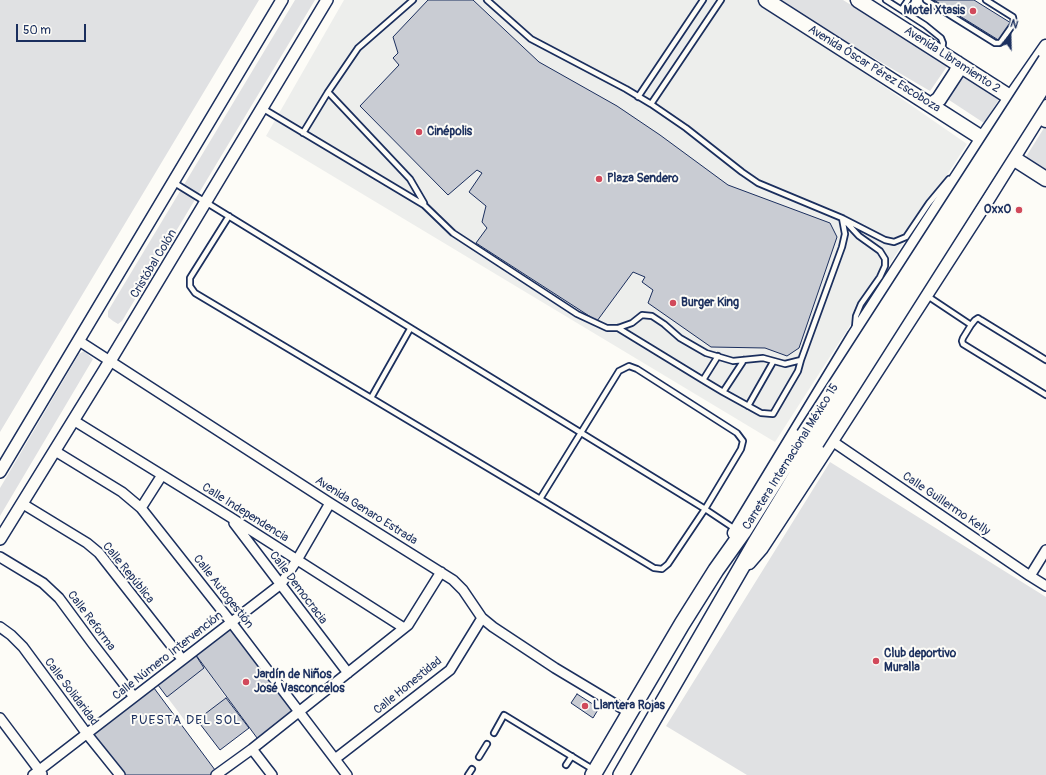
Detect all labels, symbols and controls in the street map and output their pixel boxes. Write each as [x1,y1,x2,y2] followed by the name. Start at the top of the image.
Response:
[904,4,965,18] place label: Motel Xtasis
[968,6,978,16] marker: Motel Xtasis
[18,16,88,42] scale bar
[990,16,1030,56] north arrow
[1009,17,1020,32] text: N
[805,22,943,116] street label: Avenida Óscar Pérez Escoboza
[23,23,51,38] text: 50 m
[901,24,1003,96] street label: Avenida Libramiento 2
[427,125,472,139] place label: Cinépolis
[414,127,424,137] marker: Cinépolis
[607,172,678,186] place label: Plaza Sendero
[594,174,604,184] marker: Plaza Sendero
[984,203,1011,217] place label: OxxO
[1014,205,1024,215] marker: OxxO
[128,227,180,301] street label: Cristóbal Colón
[681,296,739,310] place label: Burger King
[668,298,678,308] marker: Burger King
[740,381,842,533] street label: Carretera Internacional México 15
[899,469,993,539] street label: Calle Guillermo Kelly
[312,474,420,548] street label: Avenida Genaro Estrada
[199,480,291,546] street label: Calle Independencia
[99,540,157,606] street label: Calle República
[266,549,330,627] street label: Calle Democracia
[190,552,256,632] street label: Calle Autogestión
[64,588,118,654] street label: Calle Reforma
[110,609,226,703] street label: Calle Número Intervención
[884,647,956,675] place label: Club deportivo Muralla
[371,654,445,718] street label: Calle Honestidad
[41,655,101,729] street label: Calle Solidaridad
[871,656,881,666] marker: Club deportivo Muralla
[254,668,345,696] place label: Jardín de Niños José Vasconcelos
[241,677,251,687] marker: Jardín de Niños José Vasconcelos
[593,699,665,713] place label: Llantera Rojas
[580,701,590,711] marker: Llantera Rojas
[131,713,241,729] district label: PUESTA DEL SOL

